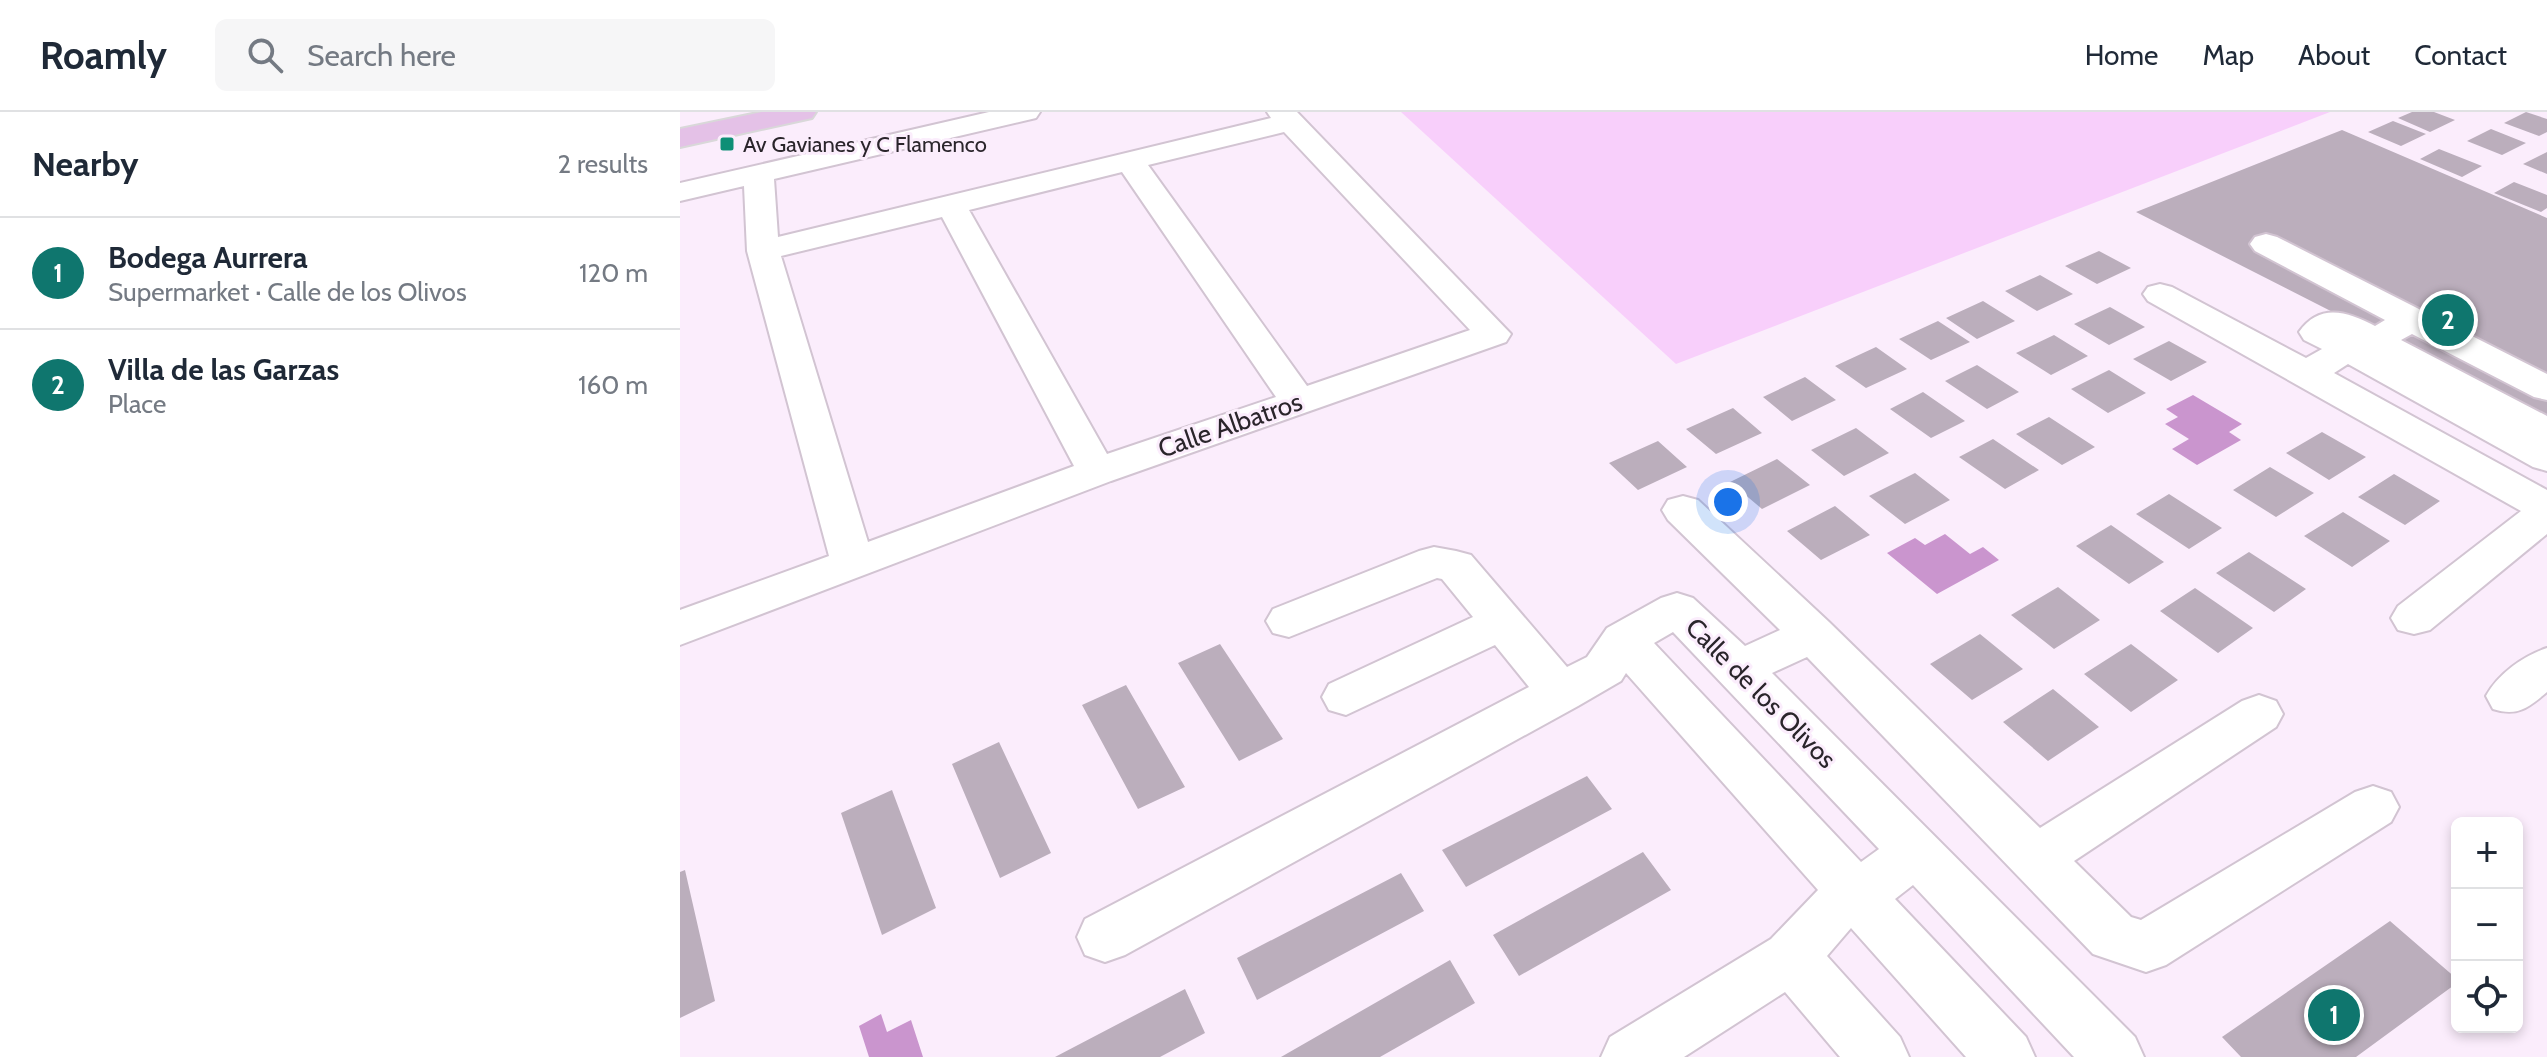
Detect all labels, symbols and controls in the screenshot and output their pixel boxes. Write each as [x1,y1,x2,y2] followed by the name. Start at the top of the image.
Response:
[215,19,775,91] search box
[40,32,167,79] text: Roamly
[243,33,287,77] icon: search
[307,37,456,74] text: Search here
[2085,38,2158,72] text: Home
[2202,38,2254,72] text: Map
[2298,38,2370,72] text: About
[2414,38,2507,72] text: Contact
[743,131,987,158] place label: Av Gavianes y C Flamenco
[718,135,736,153] marker: Av Gavianes y C Flamenco
[32,143,139,185] text: Nearby
[557,148,648,180] text: 2 results
[108,239,308,276] text: Bodega Aurrera
[53,257,63,289] text: 1
[579,257,648,289] text: 120 m
[108,276,467,308] text: Supermarket · Calle de los Olivos
[2422,290,2474,350] pin: 2
[108,351,339,388] text: Villa de las Garzas
[51,369,65,401] text: 2
[578,369,648,401] text: 160 m
[1154,385,1306,465] street label: Calle Albatros
[108,388,166,420] text: Place
[1708,482,1748,522] your location
[1679,611,1843,775] street label: Calle de los Olivos
[2451,817,2523,1033] map controls
[2451,817,2523,889] button: +
[2451,889,2523,961] button: −
[2451,961,2523,1033] button: locate
[2308,985,2360,1045] pin: 1

